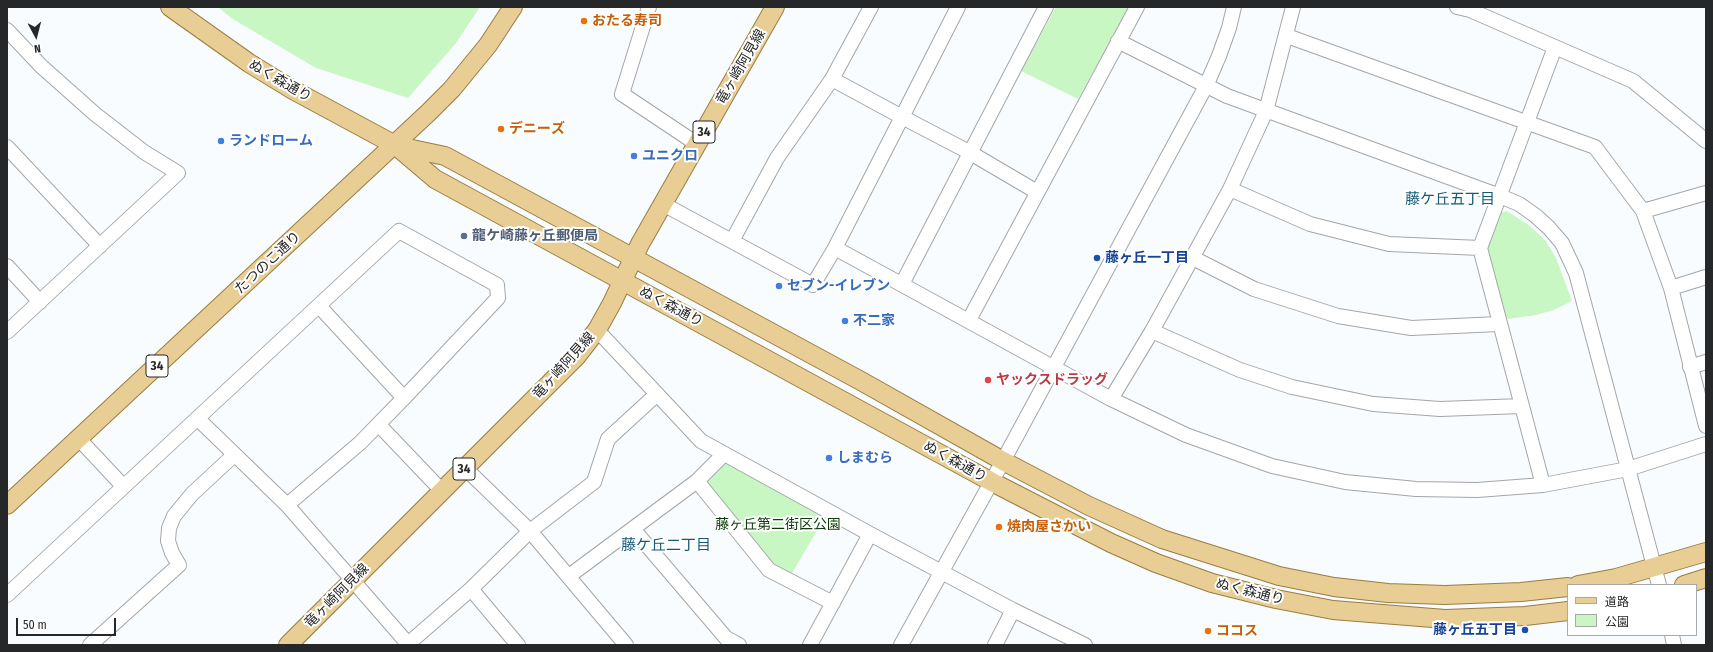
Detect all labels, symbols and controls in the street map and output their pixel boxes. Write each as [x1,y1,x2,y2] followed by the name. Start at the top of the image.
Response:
[592,13,662,29] place label: おたる寿司
[16,16,56,56] north arrow
[579,16,589,26] marker: おたる寿司
[713,26,769,108] street label: 竜ヶ崎阿見線
[33,42,42,55] text: N
[245,56,315,106] street label: ぬく森通り
[509,121,565,137] place label: デニーズ
[693,121,715,143] road number: 34
[496,124,506,134] marker: デニーズ
[229,133,313,149] place label: ランドローム
[216,136,226,146] marker: ランドローム
[642,148,698,164] place label: ユニクロ
[629,151,639,161] marker: ユニクロ
[1405,191,1495,209] district label: 藤ケ丘五丁目
[232,228,304,298] street label: たつのこ通り
[472,228,598,244] place label: 龍ケ崎藤ヶ丘郵便局
[459,231,469,241] marker: 龍ケ崎藤ヶ丘郵便局
[1105,250,1189,266] place label: 藤ヶ丘一丁目
[1092,253,1102,263] marker: 藤ヶ丘一丁目
[787,278,890,294] place label: セブン-イレブン
[774,281,784,291] marker: セブン-イレブン
[636,283,706,331] street label: ぬく森通り
[853,313,895,329] place label: 不二家
[840,316,850,326] marker: 不二家
[530,329,598,403] street label: 竜ヶ崎阿見線
[146,355,168,377] road number: 34
[996,372,1108,388] place label: ヤックスドラッグ
[983,375,993,385] marker: ヤックスドラッグ
[920,438,990,486] street label: ぬく森通り
[837,450,893,466] place label: しまむら
[824,453,834,463] marker: しまむら
[453,458,475,480] road number: 34
[715,517,841,533] park label: 藤ヶ丘第二街区公園
[1007,519,1091,535] place label: 焼肉屋さかい
[994,522,1004,532] marker: 焼肉屋さかい
[621,537,711,555] district label: 藤ケ丘二丁目
[301,560,373,632] street label: 竜ヶ崎阿見線
[1214,575,1286,609] street label: ぬく森通り
[1567,584,1697,636] legend
[1605,595,1629,609] text: 道路
[18,610,118,636] scale bar
[1605,615,1629,629] text: 公園
[23,618,47,632] text: 50 m
[1433,622,1517,638] place label: 藤ヶ丘五丁目
[1216,623,1258,639] place label: ココス
[1520,625,1530,635] marker: 藤ヶ丘五丁目
[1203,626,1213,636] marker: ココス

